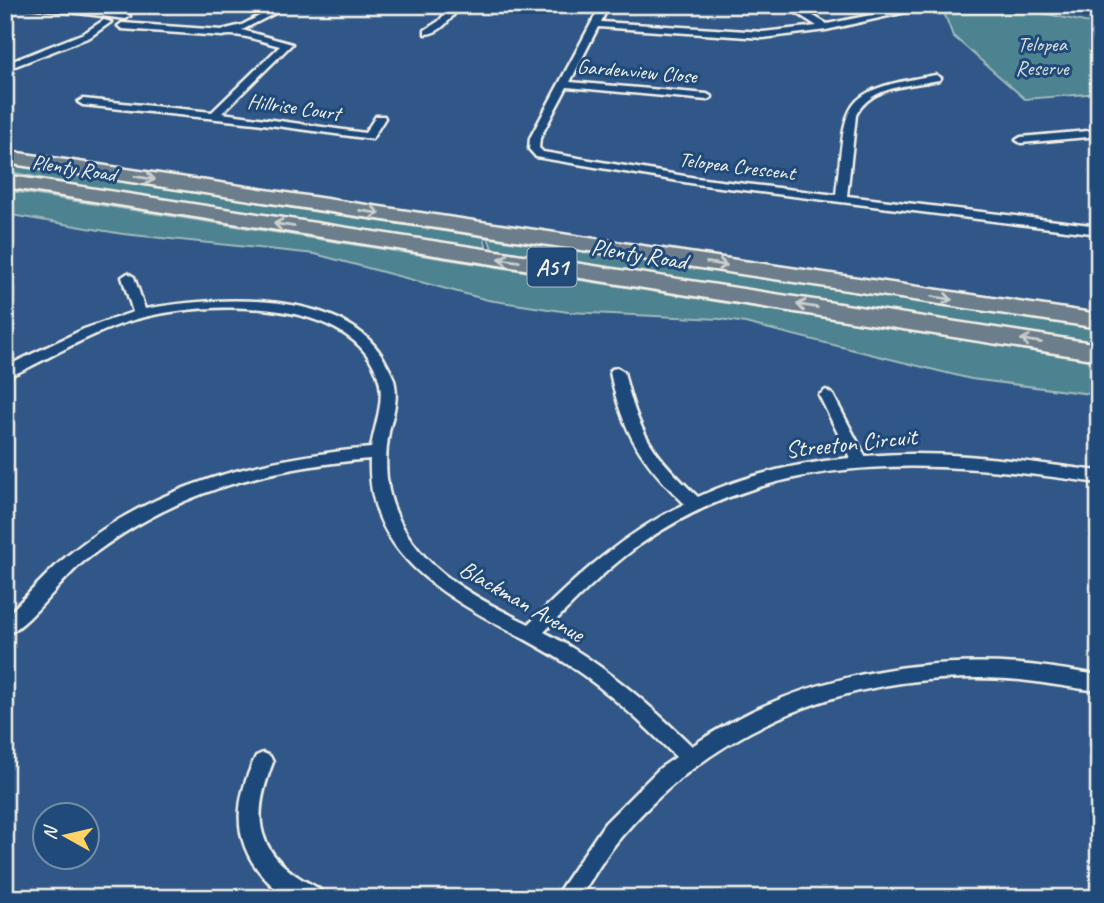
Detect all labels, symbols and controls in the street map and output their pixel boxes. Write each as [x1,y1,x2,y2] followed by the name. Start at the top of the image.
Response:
[1015,31,1070,81] park label: Telopea Reserve
[576,53,699,89] street label: Gardenview Close
[246,88,345,127] street label: Hillrise Court
[677,146,799,186] street label: Telopea Crescent
[30,149,121,188] street label: Plenty Road
[134,172,156,185] one-way arrow
[359,206,381,219] one-way arrow
[273,218,296,231] one-way arrow
[589,232,692,277] street label: Plenty Road
[528,248,576,286] road number: A51
[498,254,521,267] one-way arrow
[705,258,727,271] one-way arrow
[930,291,952,304] one-way arrow
[796,299,818,312] one-way arrow
[1020,334,1043,347] one-way arrow
[784,421,920,465] street label: Streeton Circuit
[454,553,592,650] street label: Blackman Avenue
[32,802,102,872] north arrow
[37,823,63,841] text: N

